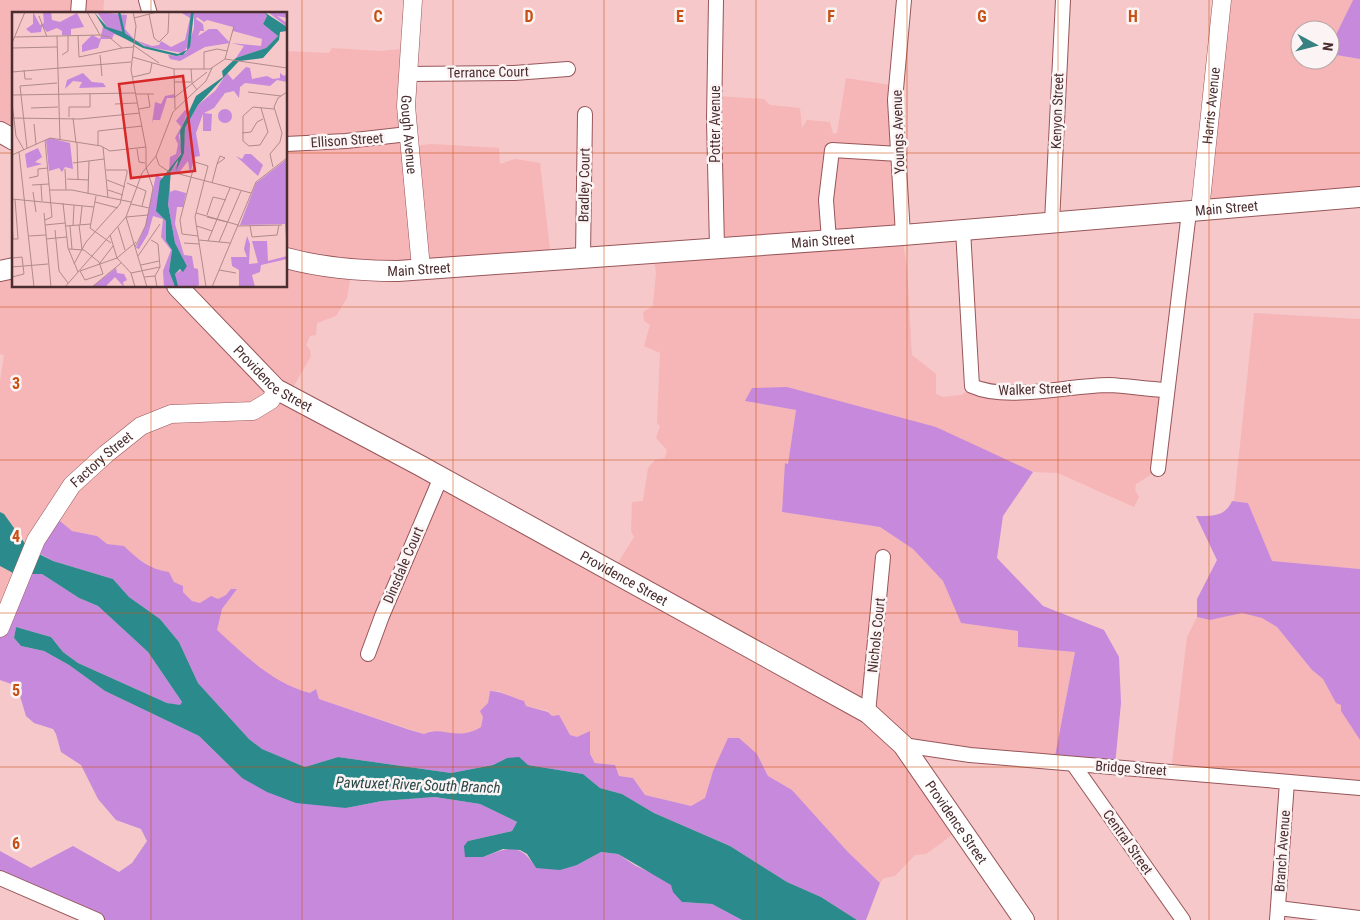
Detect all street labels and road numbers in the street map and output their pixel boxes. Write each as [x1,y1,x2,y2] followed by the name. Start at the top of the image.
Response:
[447,63,529,81] street label: Terrance Court
[1199,66,1223,145] street label: Harris Avenue
[1048,73,1066,149] street label: Kenyon Street
[707,85,723,163] street label: Potter Avenue
[889,89,907,174] street label: Youngs Avenue
[398,95,420,175] street label: Gough Avenue
[310,129,384,151] street label: Ellison Street
[575,148,593,222] street label: Bradley Court
[1194,198,1259,219] street label: Main Street
[791,230,855,251] street label: Main Street
[387,259,451,279] street label: Main Street
[230,342,315,415] street label: Providence Street
[998,380,1072,398] street label: Walker Street
[67,428,136,490] street label: Factory Street
[380,524,426,606] street label: Dinsdale Court
[577,548,671,609] street label: Providence Street
[864,597,888,673] street label: Nichols Court
[1095,758,1167,778] street label: Bridge Street
[922,778,991,867] street label: Providence Street
[1100,807,1156,877] street label: Central Street
[1271,809,1293,892] street label: Branch Avenue

